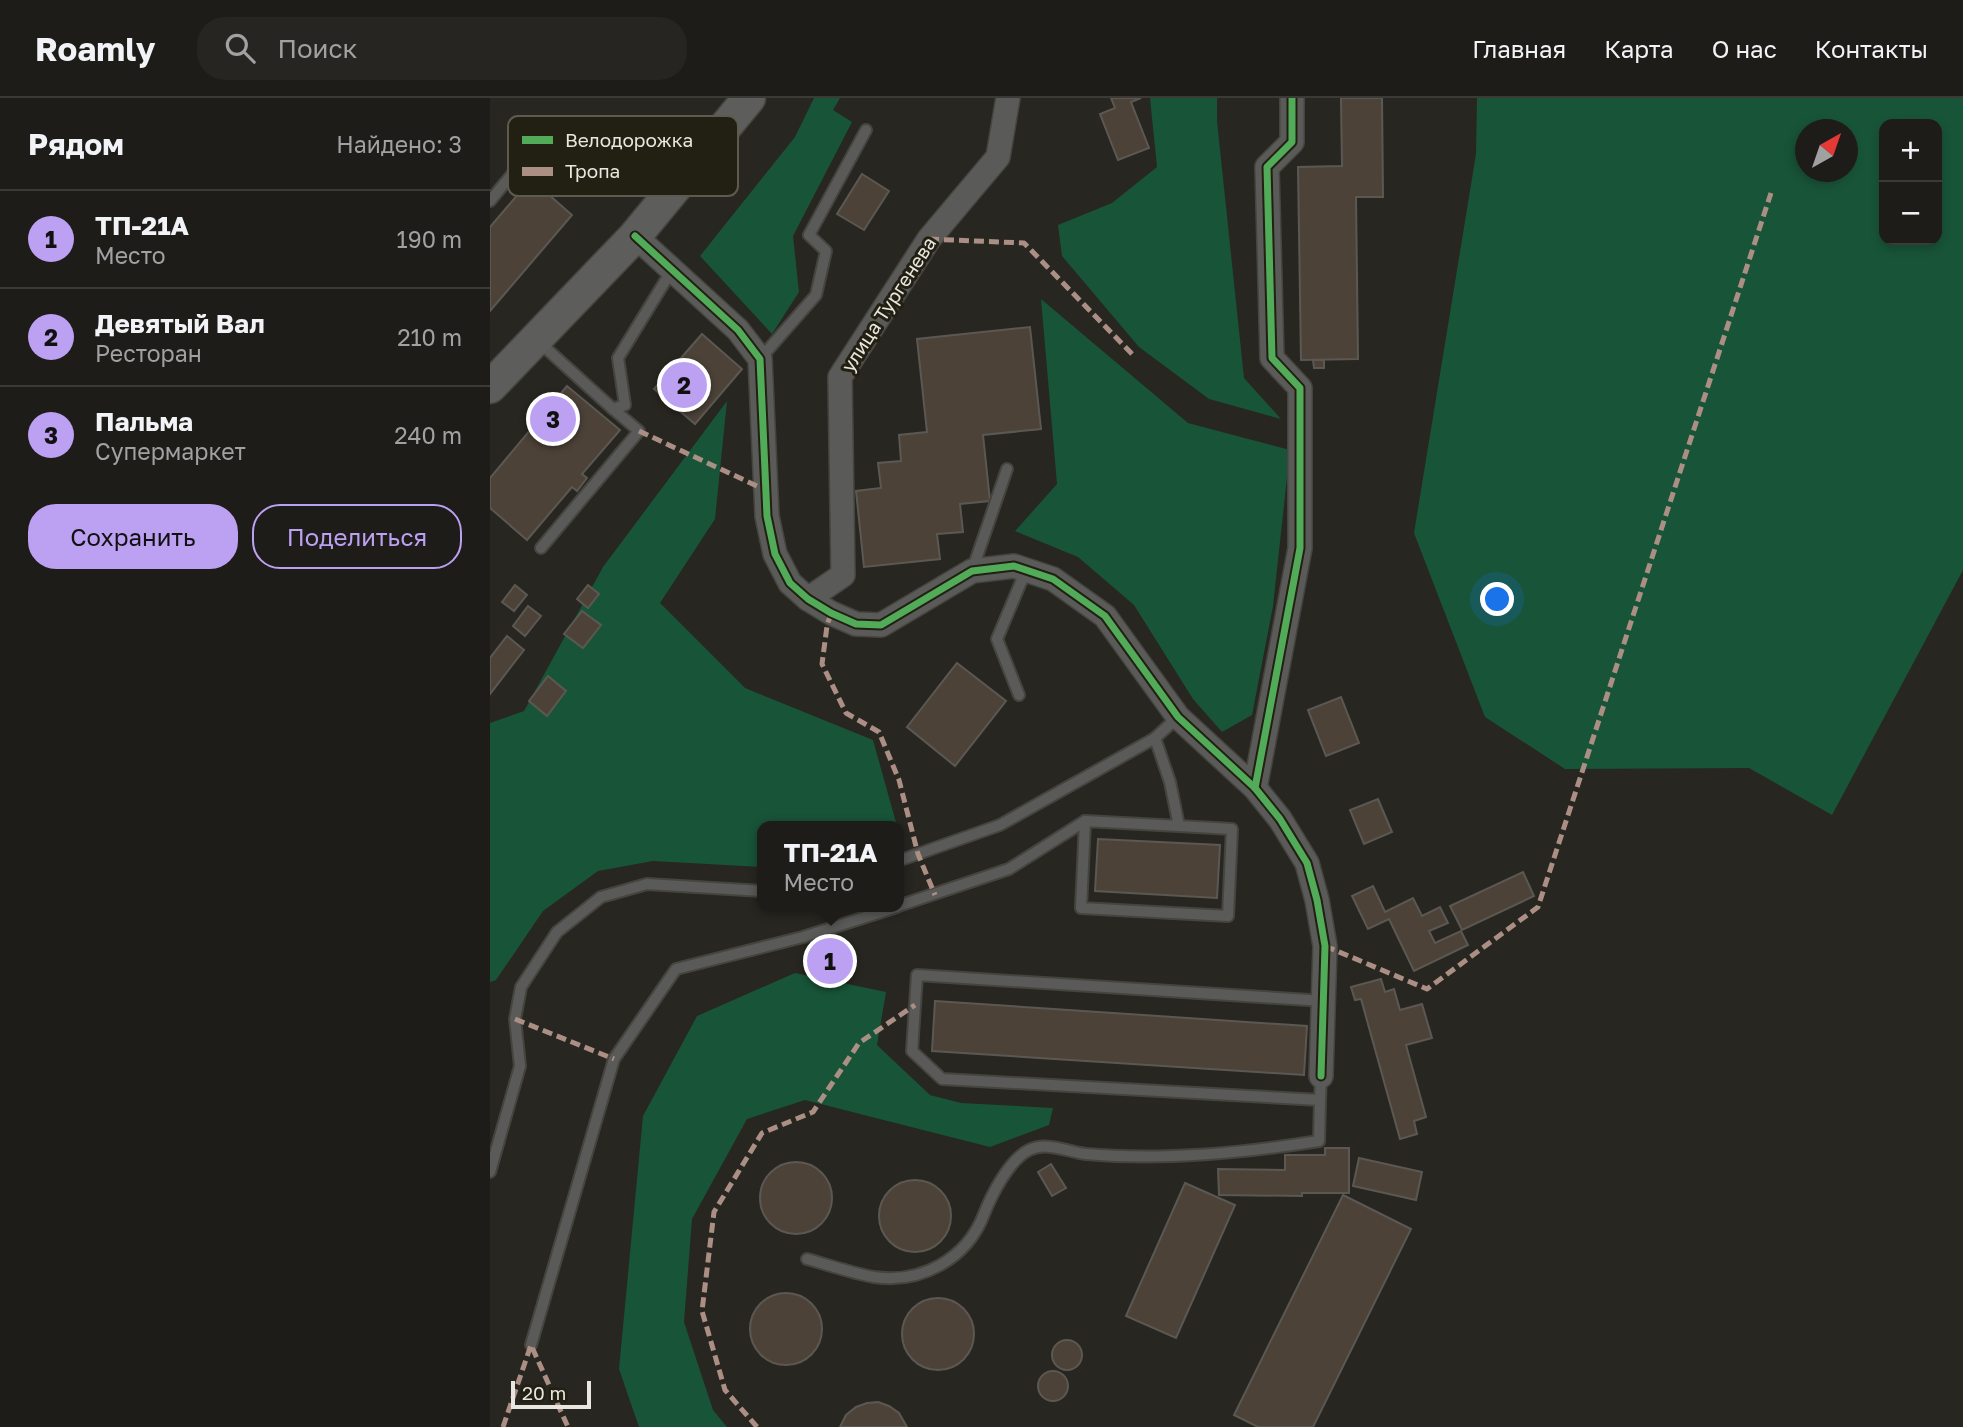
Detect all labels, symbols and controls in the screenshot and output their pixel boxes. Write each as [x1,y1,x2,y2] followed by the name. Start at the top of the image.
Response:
[197,17,687,80] search box
[35,29,155,68] text: Roamly
[221,29,259,67] icon: search
[277,33,358,64] text: Поиск
[1472,34,1566,63] text: Главная
[1604,34,1674,63] text: Карта
[1712,34,1777,63] text: О нас
[1815,34,1928,63] text: Контакты
[508,116,738,196] legend
[1795,119,1858,182] north arrow
[1879,119,1942,245] map controls
[1879,119,1942,182] button: +
[28,126,124,162] text: Рядом
[565,128,693,151] text: Велодорожка
[336,130,462,158] text: Найдено: 3
[565,159,620,182] text: Тропа
[1879,182,1942,245] button: −
[95,210,189,241] text: ТП-21А
[45,225,57,253] text: 1
[397,225,462,253] text: 190 m
[836,232,940,376] street label: улица Тургенева
[95,241,166,269] text: Место
[95,308,265,339] text: Девятый Вал
[44,323,58,351] text: 2
[397,323,462,351] text: 210 m
[95,339,202,367] text: Ресторан
[661,359,707,411] pin: 2
[530,393,576,445] pin: 3
[95,406,193,437] text: Пальма
[44,421,58,449] text: 3
[394,421,462,449] text: 240 m
[95,437,246,465] text: Супермаркет
[28,504,238,569] button: Сохранить
[252,504,462,569] button: Поделиться
[1480,582,1514,616] your location
[757,821,904,912] popup
[784,837,878,868] text: ТП-21А
[784,868,854,896] text: Место
[807,935,853,987] pin: 1
[511,1378,592,1410] scale bar
[522,1381,566,1404] text: 20 m

